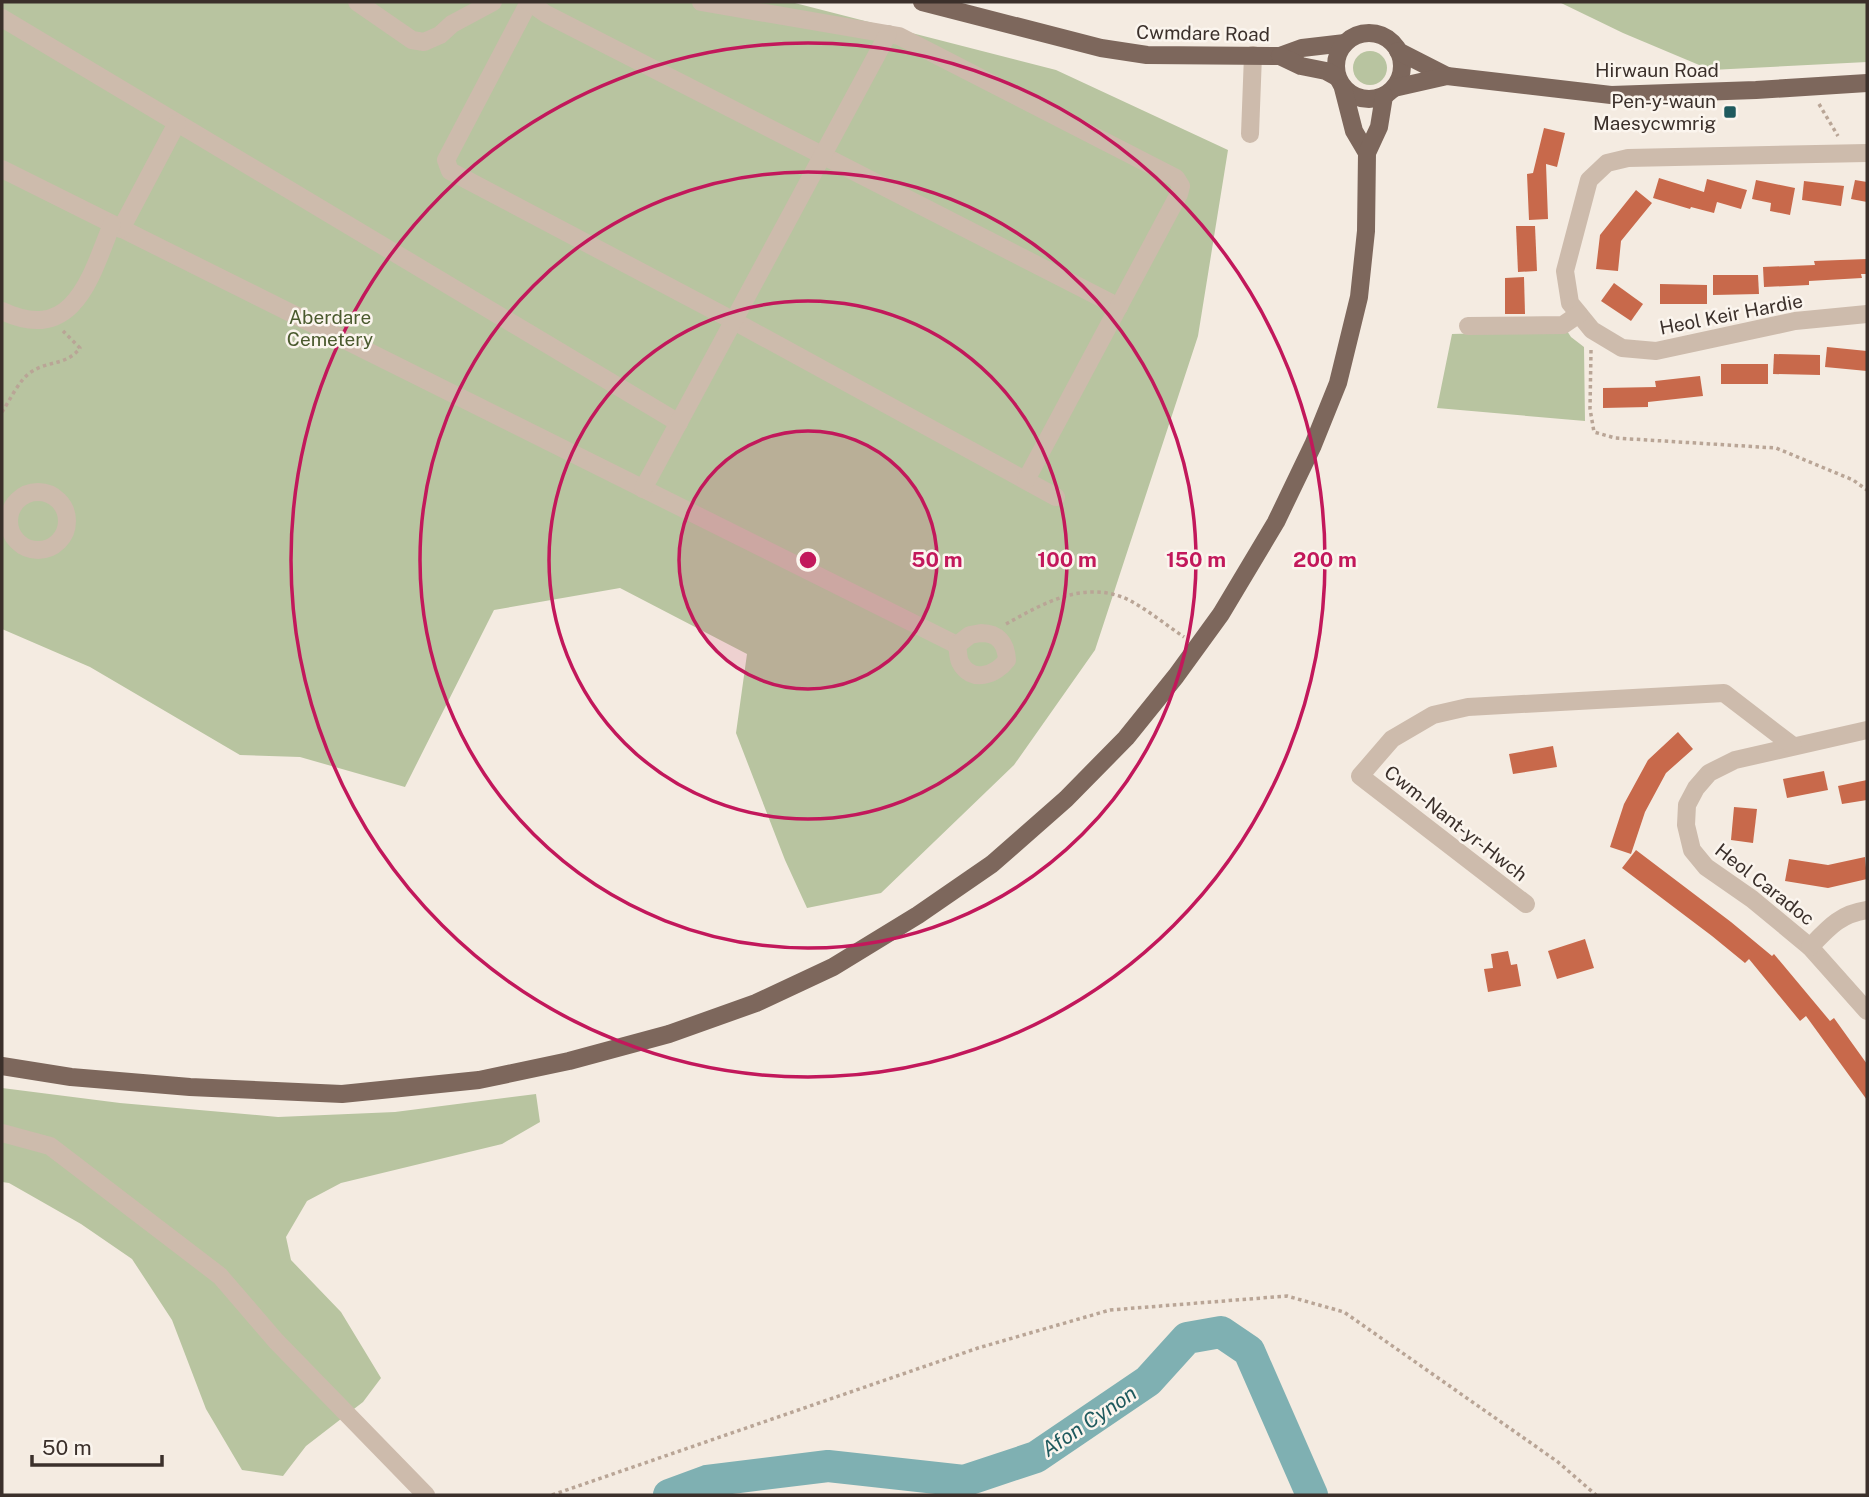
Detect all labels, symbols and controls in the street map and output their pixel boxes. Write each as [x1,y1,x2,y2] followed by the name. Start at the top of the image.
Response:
[1136,21,1270,45] street label: Cwmdare Road
[1595,59,1719,81] street label: Hirwaun Road
[1593,90,1716,134] place label: Pen-y-waun Maesycwmrig
[1722,104,1738,120] marker: Pen-y-waun Maesycwmrig
[1657,289,1805,339] street label: Heol Keir Hardie
[287,306,373,350] park label: Aberdare Cemetery
[911,547,963,572] text: 50 m
[1037,547,1097,572] text: 100 m
[1166,547,1226,572] text: 150 m
[1293,547,1357,572] text: 200 m
[796,548,820,572] centre of rings
[1380,761,1532,885] street label: Cwm-Nant-yr-Hwch
[1711,838,1819,930] street label: Heol Caradoc
[1037,1380,1141,1462] water label: Afon Cynon
[32,1424,161,1468] scale bar
[42,1435,92,1460] text: 50 m

